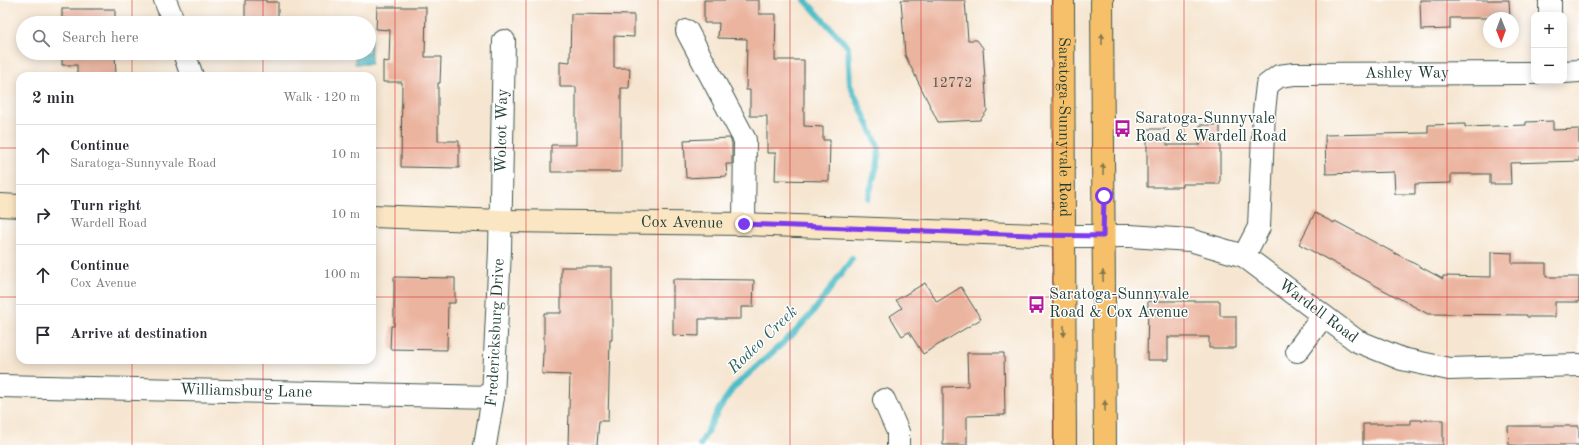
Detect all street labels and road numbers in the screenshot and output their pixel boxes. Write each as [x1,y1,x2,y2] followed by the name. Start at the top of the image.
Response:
[1055,37,1072,217] street label: Saratoga-Sunnyvale Road
[1365,65,1450,82] street label: Ashley Way
[493,88,511,173] street label: Wolcot Way
[641,215,723,232] street label: Cox Avenue
[483,258,508,408] street label: Fredericksburg Drive
[1275,277,1361,347] street label: Wardell Road
[180,382,312,401] street label: Williamsburg Lane

